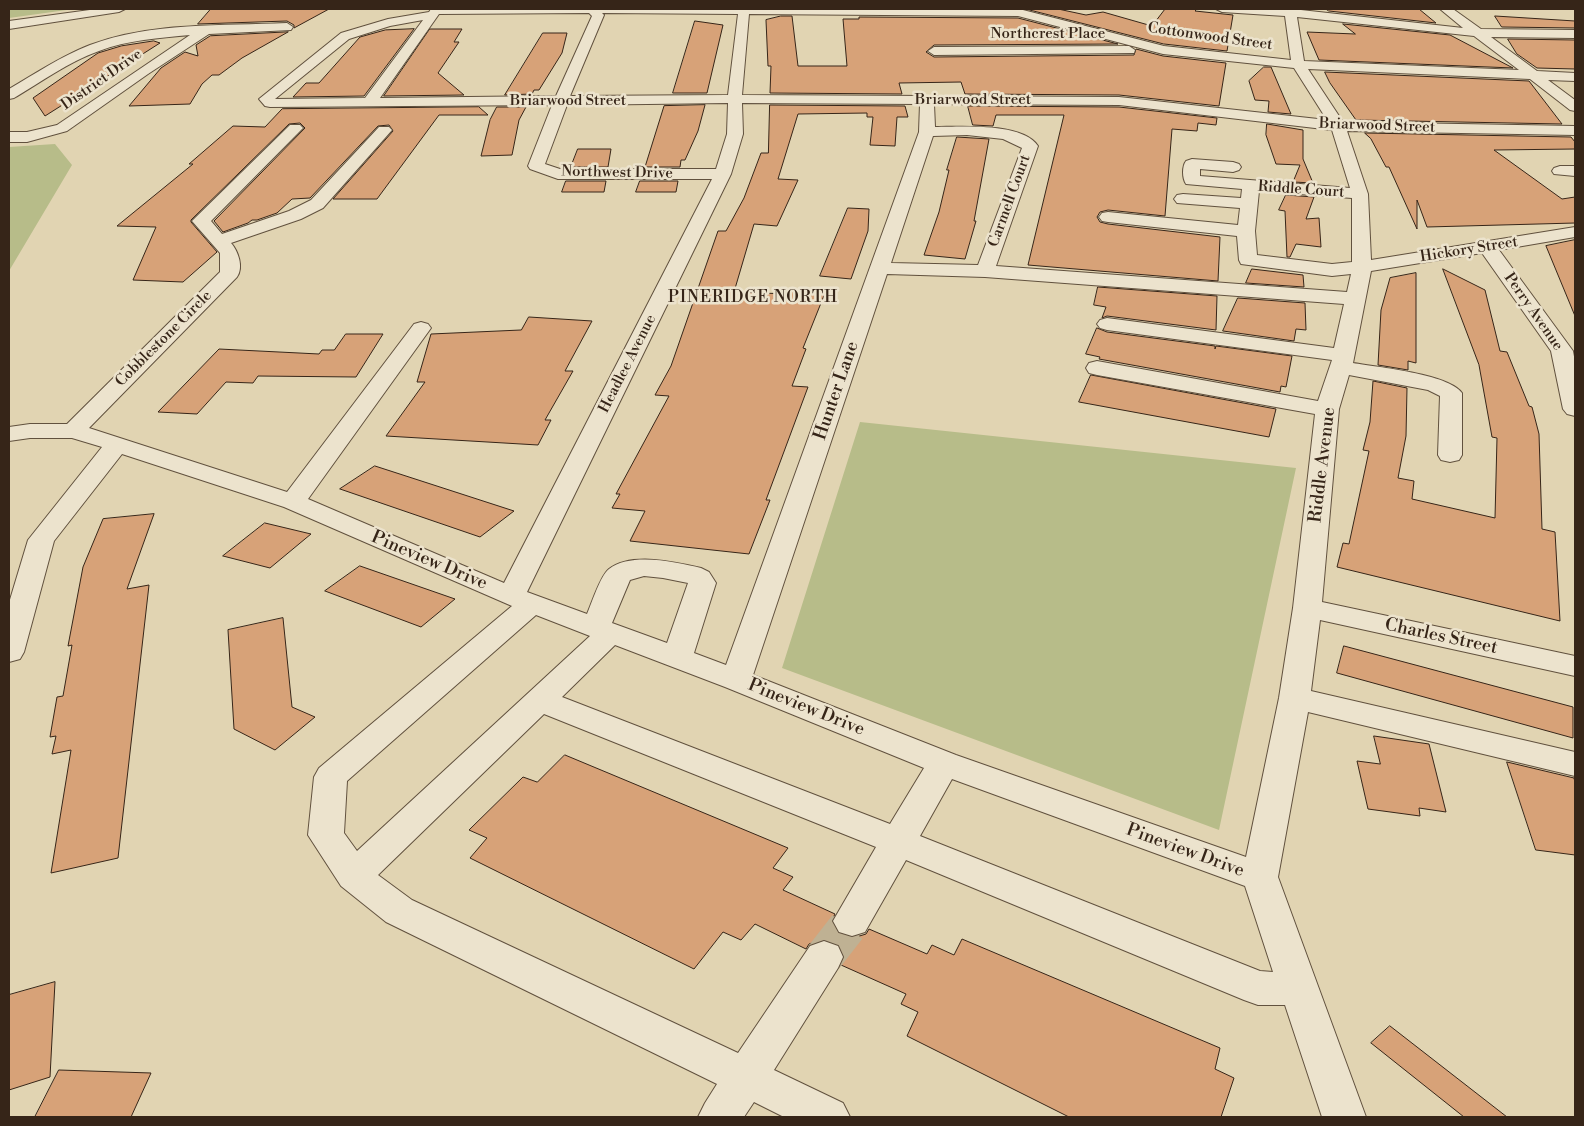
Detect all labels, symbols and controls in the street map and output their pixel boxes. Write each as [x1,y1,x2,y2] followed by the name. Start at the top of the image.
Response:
[1146,19,1274,55] street label: Cottonwood Street
[991,25,1105,43] street label: Northcrest Place
[58,46,146,114] street label: District Drive
[915,91,1031,109] street label: Briarwood Street
[510,92,626,110] street label: Briarwood Street
[1319,115,1435,137] street label: Briarwood Street
[985,152,1035,250] street label: Carmell Court
[561,163,673,183] street label: Northwest Drive
[1257,178,1345,202] street label: Riddle Court
[1419,233,1519,267] street label: Hickory Street
[1500,270,1566,354] street label: Perry Avenue
[112,287,216,391] street label: Cobblestone Circle
[666,288,840,308] district label: PINERIDGE NORTH
[596,312,660,416] street label: Headlee Avenue
[810,339,864,443] street label: Hunter Lane
[1305,406,1341,524] street label: Riddle Avenue
[368,527,490,595] street label: Pineview Drive
[1383,615,1499,659] street label: Charles Street
[745,675,867,741] street label: Pineview Drive
[1123,820,1247,882] street label: Pineview Drive

